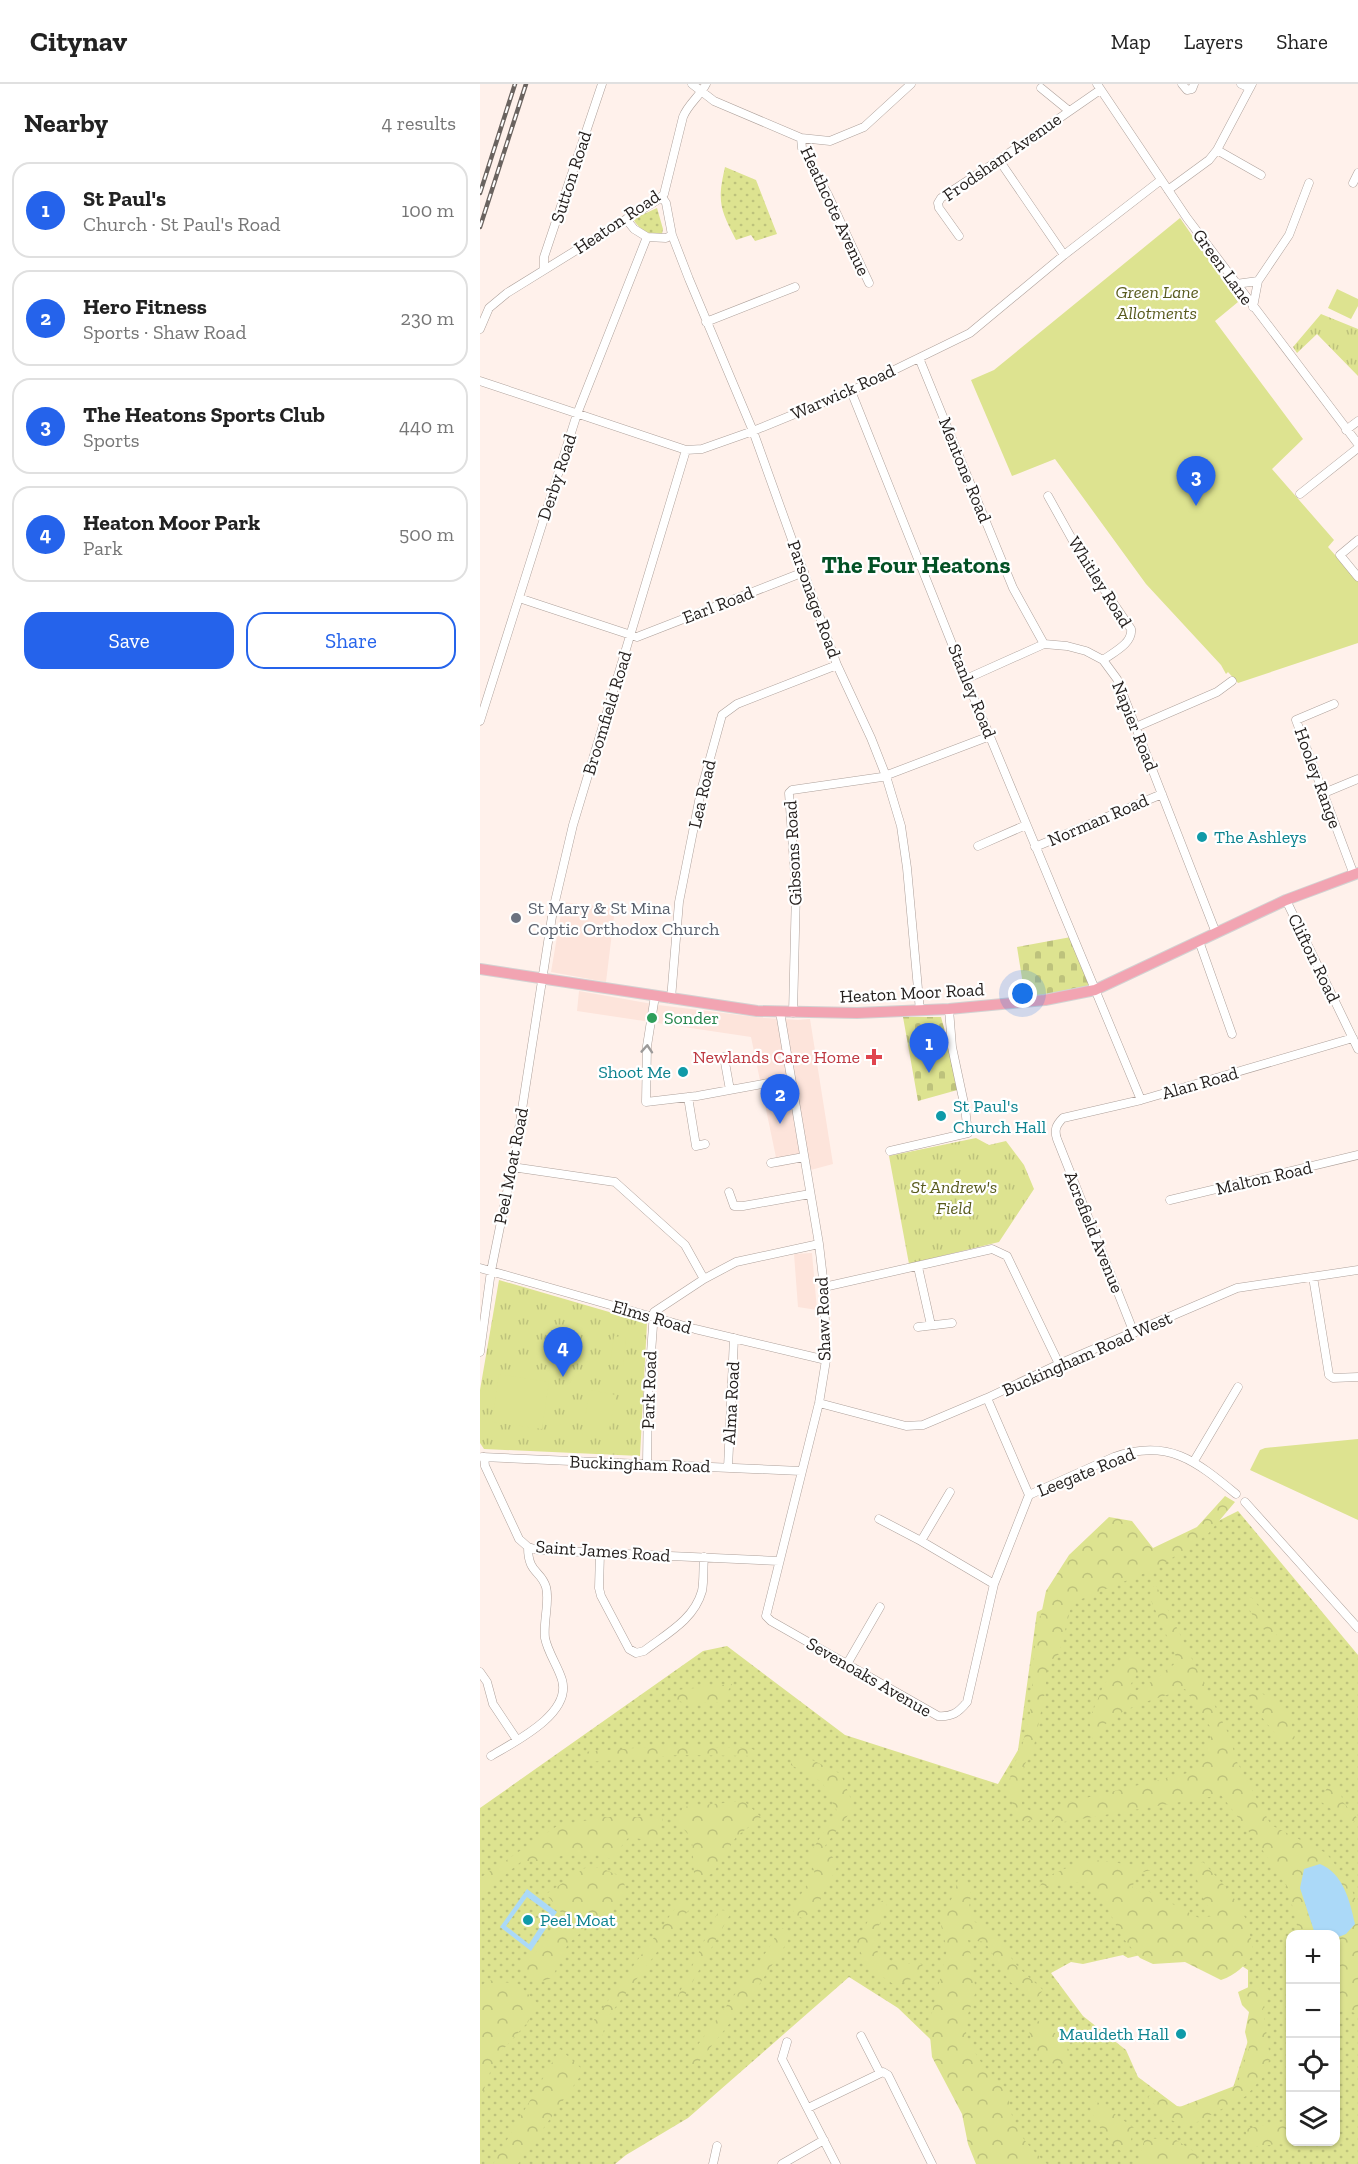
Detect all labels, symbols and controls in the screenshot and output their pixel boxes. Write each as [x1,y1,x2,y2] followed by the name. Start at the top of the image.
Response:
[30,25,127,58] text: Citynav
[1111,29,1151,54] text: Map
[1184,29,1243,54] text: Layers
[1276,29,1328,54] text: Share
[24,107,108,139] text: Nearby
[939,108,1065,206] street label: Frodsham Avenue
[381,111,456,135] text: 4 results
[546,128,596,226] street label: Sutton Road
[795,143,875,279] street label: Heathcote Avenue
[83,185,166,212] text: St Paul's
[570,185,664,259] street label: Heaton Road
[41,198,50,222] text: 1
[401,198,454,222] text: 100 m
[83,212,281,236] text: Church · St Paul's Road
[1188,225,1258,309] street label: Green Lane
[1115,281,1199,324] park label: Green Lane Allotments
[83,293,207,320] text: Hero Fitness
[40,306,51,330] text: 2
[401,306,454,330] text: 230 m
[83,320,247,344] text: Sports · Shaw Road
[788,359,899,425] street label: Warwick Road
[83,401,325,428] text: The Heatons Sports Club
[40,414,51,438] text: 3
[399,414,454,438] text: 440 m
[934,414,996,526] street label: Mentone Road
[83,428,140,452] text: Sports
[533,431,581,523] street label: Derby Road
[1176,456,1216,506] pin: 3
[83,509,260,536] text: Heaton Moor Park
[40,522,51,546] text: 4
[399,522,454,546] text: 500 m
[1063,532,1137,632] street label: Whitley Road
[83,536,123,560] text: Park
[783,537,846,661] street label: Parsonage Road
[821,550,1011,579] district label: The Four Heatons
[679,581,757,629] street label: Earl Road
[24,612,234,669] button: Save
[246,612,456,669] button: Share
[943,641,1001,741] street label: Stanley Road
[578,648,636,778] street label: Broomfield Road
[1107,678,1163,774] street label: Napier Road
[1290,725,1346,831] street label: Hooley Range
[683,757,721,830] street label: Lea Road
[1044,789,1152,851] street label: Norman Road
[779,800,807,906] street label: Gibsons Road
[1214,826,1307,848] place label: The Ashleys
[1195,830,1209,844] marker: The Ashleys
[528,897,719,940] place label: St Mary & St Mina Coptic Orthodox Church
[1283,910,1345,1006] street label: Clifton Road
[509,911,523,925] marker: St Mary & St Mina Coptic Orthodox Church
[839,978,985,1008] street label: Heaton Moor Road
[1008,979,1037,1008] your location
[664,1007,719,1029] place label: Sonder
[645,1011,659,1025] marker: Sonder
[910,1024,948,1073] pin: 1
[641,1044,654,1053] one-way arrow
[693,1046,860,1068] place label: Newlands Care Home
[865,1048,883,1066] marker: Newlands Care Home
[598,1061,671,1083] place label: Shoot Me
[1159,1062,1241,1104] street label: Alan Road
[676,1065,690,1079] marker: Shoot Me
[760,1074,800,1124] pin: 2
[953,1095,1047,1138] place label: St Paul's Church Hall
[489,1106,533,1226] street label: Peel Moat Road
[934,1109,948,1123] marker: St Paul's Church Hall
[1214,1156,1314,1200] street label: Malton Road
[1060,1168,1128,1296] street label: Acrefield Avenue
[911,1176,997,1219] park label: St Andrew's Field
[811,1276,835,1361] street label: Shaw Road
[610,1295,694,1339] street label: Elms Road
[999,1307,1176,1401] street label: Buckingham Road West
[544,1328,583,1377] pin: 4
[637,1350,661,1430] street label: Park Road
[718,1361,744,1445] street label: Alma Road
[1034,1442,1138,1502] street label: Leegate Road
[569,1451,711,1477] street label: Buckingham Road
[535,1535,671,1567] street label: Saint James Road
[802,1632,936,1722] street label: Sevenoaks Avenue
[540,1909,616,1931] place label: Peel Moat
[521,1913,535,1927] marker: Peel Moat
[1286,1930,1340,2146] map controls
[1286,1930,1340,1984] button: +
[1286,1984,1340,2038] button: −
[1059,2023,1169,2045] place label: Mauldeth Hall
[1174,2027,1188,2041] marker: Mauldeth Hall
[1286,2038,1340,2092] button: locate
[1286,2092,1340,2146] button: layers

